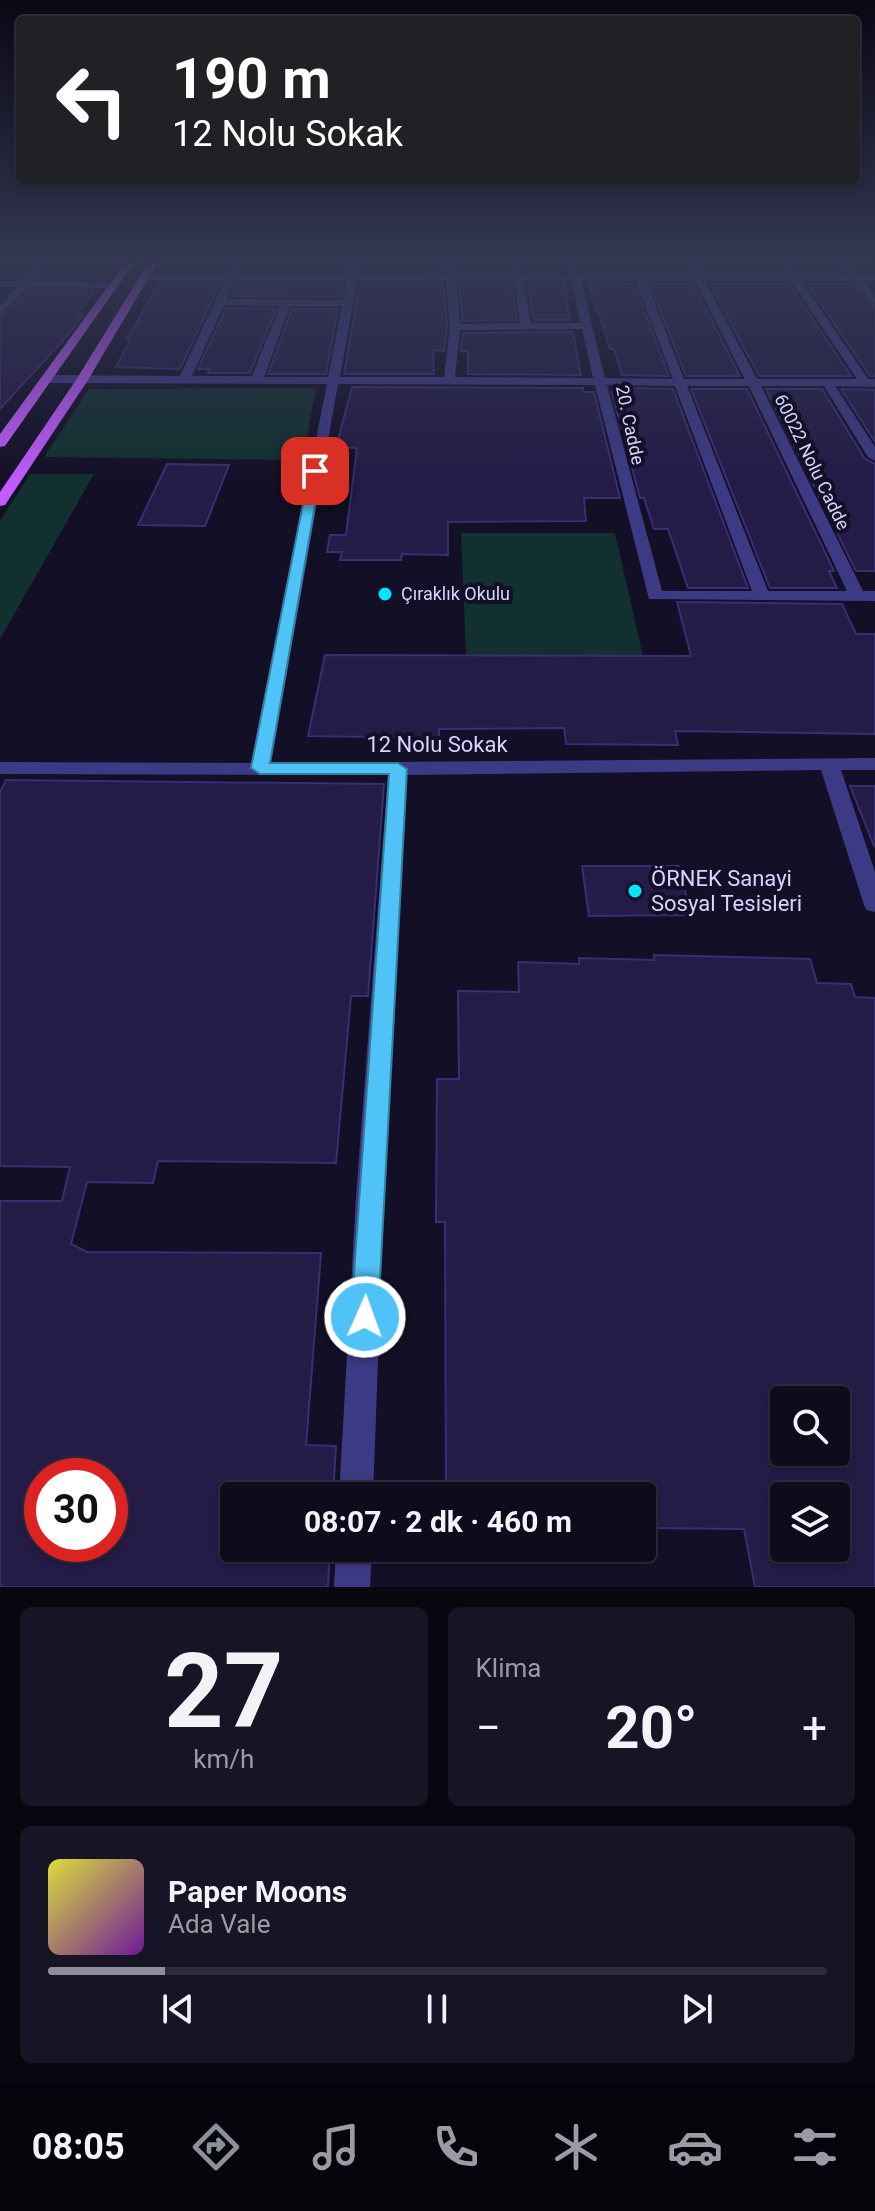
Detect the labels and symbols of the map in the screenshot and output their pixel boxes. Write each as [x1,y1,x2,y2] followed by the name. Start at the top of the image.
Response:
[612,383,649,467] street label: 20. Cadde
[771,391,854,533] street label: 60022 Nolu Cadde
[281,437,349,505] pin
[401,583,510,604] place label: Çıraklık Okulu
[376,585,394,603] marker: Çıraklık Okulu
[366,732,508,757] street label: 12 Nolu Sokak
[651,866,802,916] place label: ÖRNEK Sanayi Sosyal Tesisleri
[626,882,644,900] marker: ÖRNEK Sanayi Sosyal Tesisleri
[323,1275,407,1359] position arrow
[24,1458,128,1562] speed limit sign: 30

